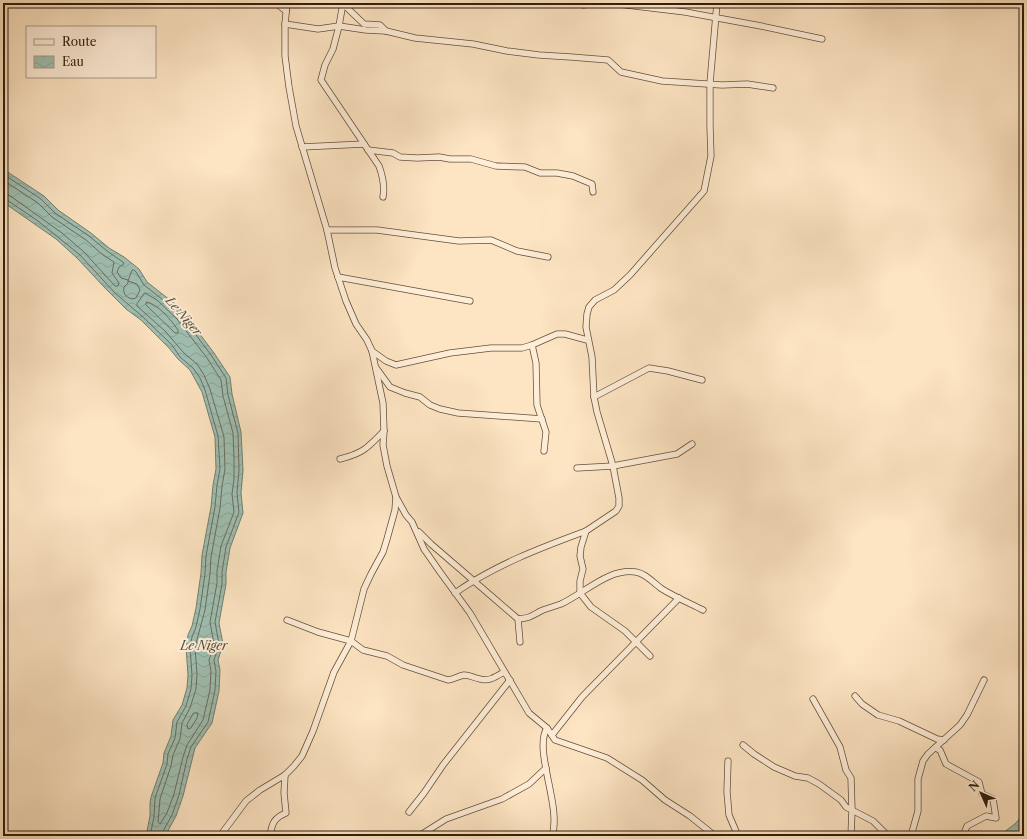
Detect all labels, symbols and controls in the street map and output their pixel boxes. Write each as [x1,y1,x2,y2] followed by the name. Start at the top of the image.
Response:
[26,26,156,78] legend
[62,34,97,49] text: Route
[62,54,85,69] text: Eau
[162,292,206,340] water label: Le Niger
[179,638,229,653] water label: Le Niger
[961,773,1001,813] north arrow
[966,777,983,794] text: N

